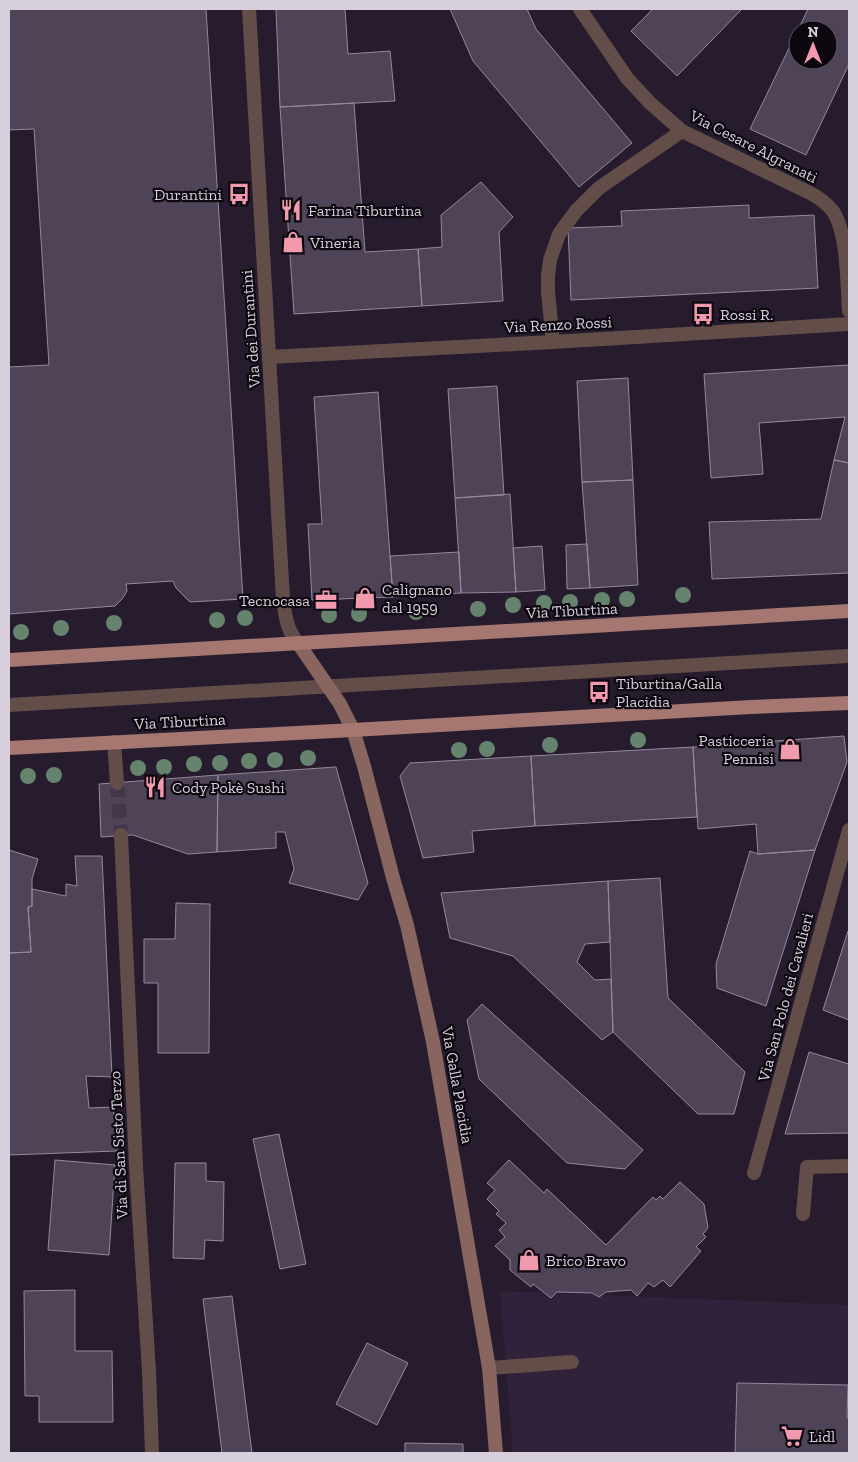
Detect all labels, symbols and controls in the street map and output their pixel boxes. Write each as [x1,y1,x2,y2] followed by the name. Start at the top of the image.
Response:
[788,20,838,70] north arrow
[808,24,819,41] text: N
[686,106,821,187] street label: Via Cesare Algranati
[226,181,252,207] bus stop icon: Durantini
[154,185,223,204] place label: Durantini
[278,197,304,223] restaurant icon: Farina Tiburtina
[308,201,422,220] place label: Farina Tiburtina
[280,229,306,255] shop icon: Vineria
[309,233,360,252] place label: Vineria
[237,269,264,390] street label: Via dei Durantini
[690,301,716,327] bus stop icon: Rossi R.
[720,305,773,324] place label: Rossi R.
[503,312,613,337] street label: Via Renzo Rossi
[382,580,452,617] place label: Calignano dal 1959
[352,585,378,611] shop icon: Calignano dal 1959
[313,587,339,613] office icon: Tecnocasa
[239,591,310,610] place label: Tecnocasa
[525,599,619,622] street label: Via Tiburtina
[616,674,722,711] place label: Tiburtina/Galla Placidia
[586,679,612,705] bus stop icon: Tiburtina/Galla Placidia
[133,710,227,733] street label: Via Tiburtina
[699,731,775,768] place label: Pasticceria Pennisi
[777,736,803,762] shop icon: Pasticceria Pennisi
[142,774,168,800] restaurant icon: Cody Pokè Sushi
[172,778,285,797] place label: Cody Pokè Sushi
[754,910,817,1084] street label: Via San Polo dei Cavalieri
[438,1024,477,1145] street label: Via Galla Placidia
[105,1071,132,1220] street label: Via di San Sisto Terzo
[516,1247,542,1273] shop icon: Brico Bravo
[546,1251,626,1270] place label: Brico Bravo
[779,1423,805,1449] supermarket icon: Lidl
[809,1427,835,1446] place label: Lidl

